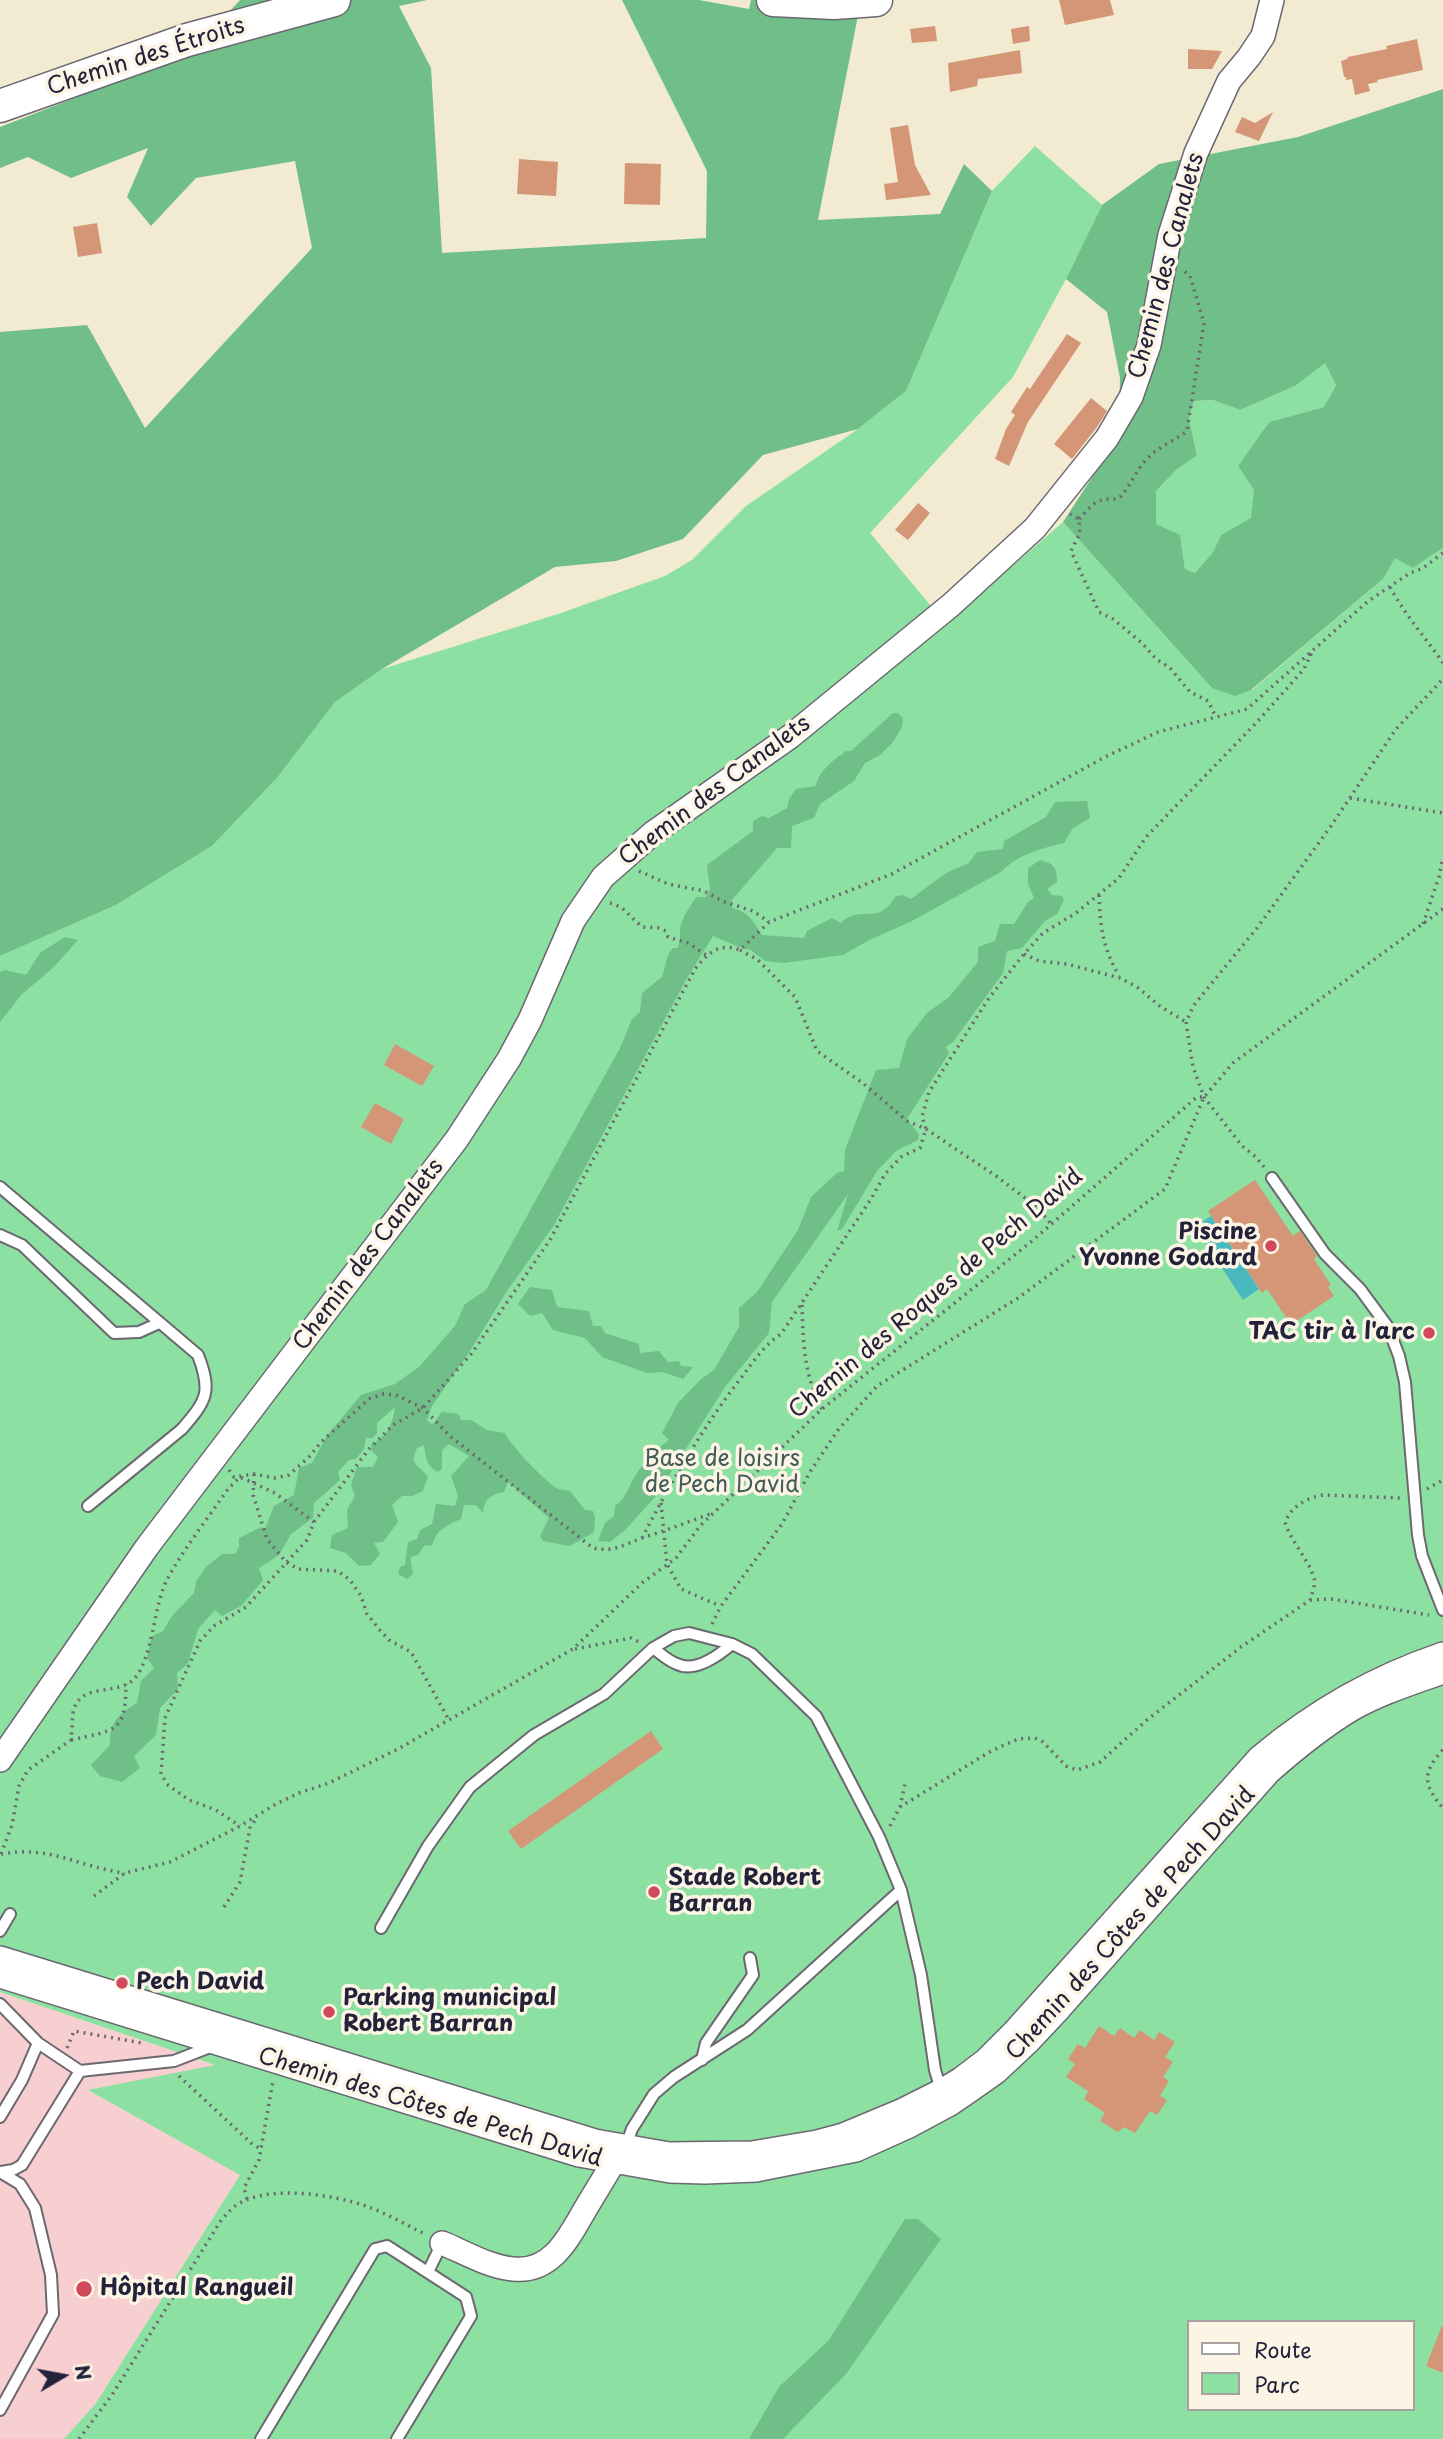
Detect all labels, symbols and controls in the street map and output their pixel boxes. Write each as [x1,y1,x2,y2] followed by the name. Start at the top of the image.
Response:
[44,12,248,102] street label: Chemin des Étroits
[1124,150,1210,382] street label: Chemin des Canalets
[614,710,816,872] street label: Chemin des Canalets
[288,1154,450,1356] street label: Chemin des Canalets
[784,1163,1088,1425] street label: Chemin des Roques de Pech David
[1079,1219,1257,1273] place label: Piscine Yvonne Godard
[1263,1238,1279,1254] marker: Piscine Yvonne Godard
[1248,1319,1415,1347] place label: TAC tir à l'arc
[1421,1325,1437,1341] marker: TAC tir à l'arc
[644,1446,800,1500] park label: Base de loisirs de Pech David
[1001,1782,1261,2066] street label: Chemin des Côtes de Pech David
[668,1865,821,1919] place label: Stade Robert Barran
[646,1884,662,1900] marker: Stade Robert Barran
[136,1969,264,1997] place label: Pech David
[114,1975,130,1991] marker: Pech David
[343,1985,556,2039] place label: Parking municipal Robert Barran
[321,2004,337,2020] marker: Parking municipal Robert Barran
[255,2042,605,2174] street label: Chemin des Côtes de Pech David
[100,2275,293,2303] place label: Hôpital Rangueil
[74,2279,94,2299] marker: Hôpital Rangueil
[1188,2320,1415,2411] legend
[1254,2333,1312,2365] text: Route
[28,2341,98,2411] north arrow
[69,2363,99,2382] text: N
[1254,2368,1300,2400] text: Parc

